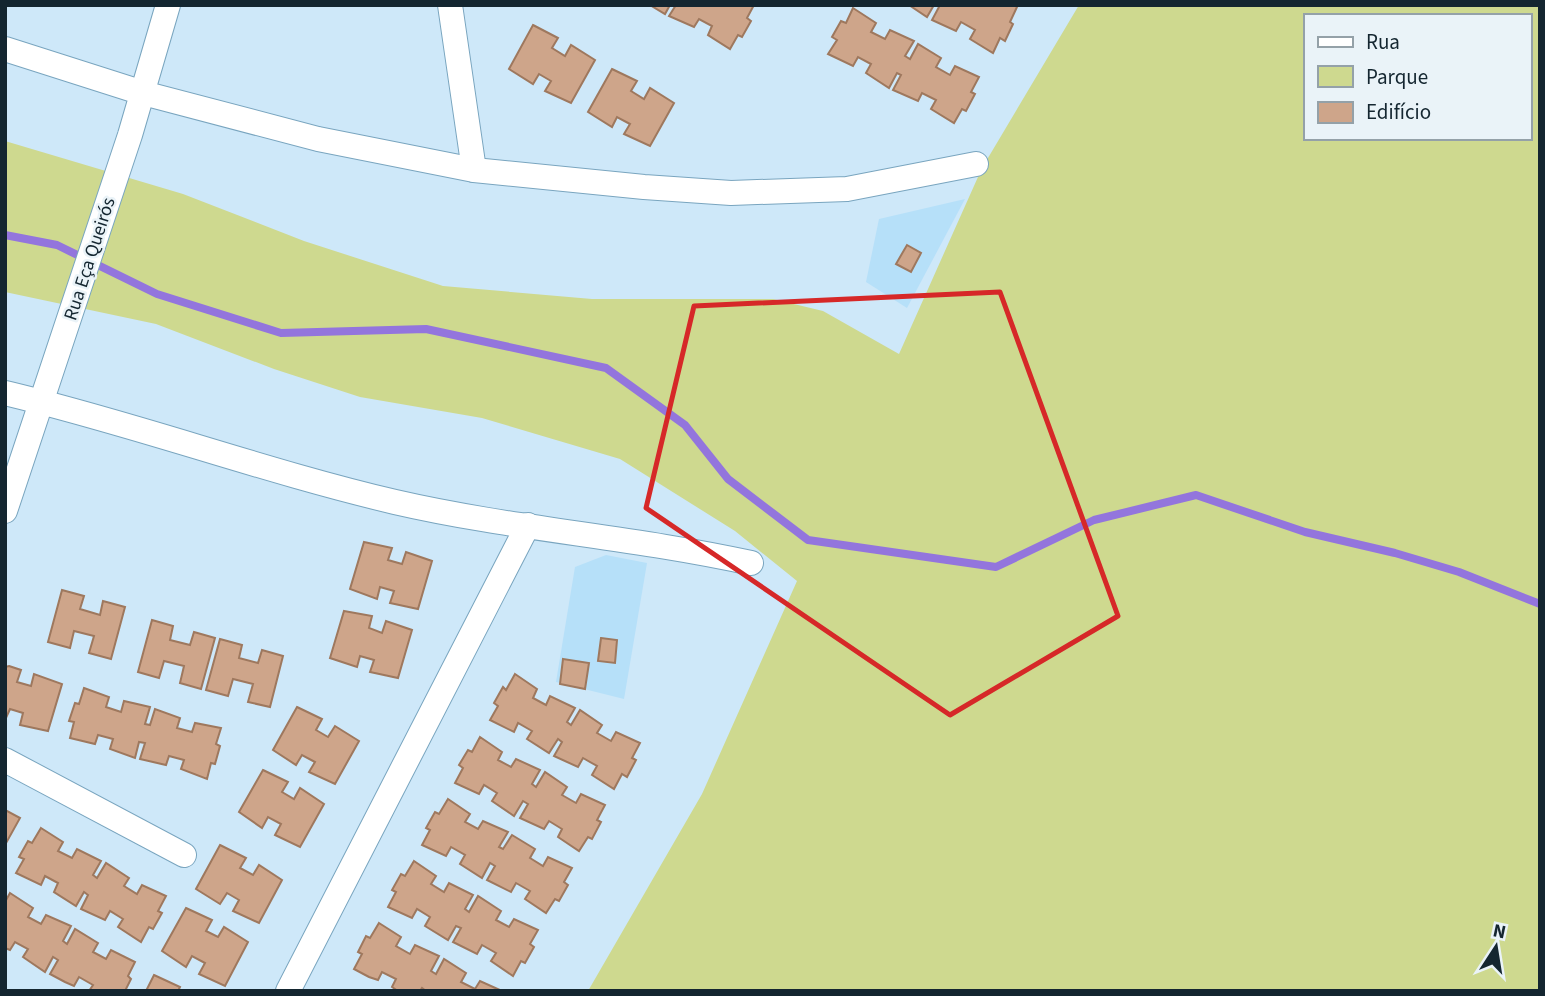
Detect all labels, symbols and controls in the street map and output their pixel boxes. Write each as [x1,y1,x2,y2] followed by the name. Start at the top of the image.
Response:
[1304,14,1531,140] legend
[1366,27,1400,57] text: Rua
[1366,62,1428,92] text: Parque
[1366,97,1431,127] text: Edifício
[57,194,123,324] street label: Rua Eça Queirós
[1461,912,1531,982] north arrow
[1490,917,1508,946] text: N

